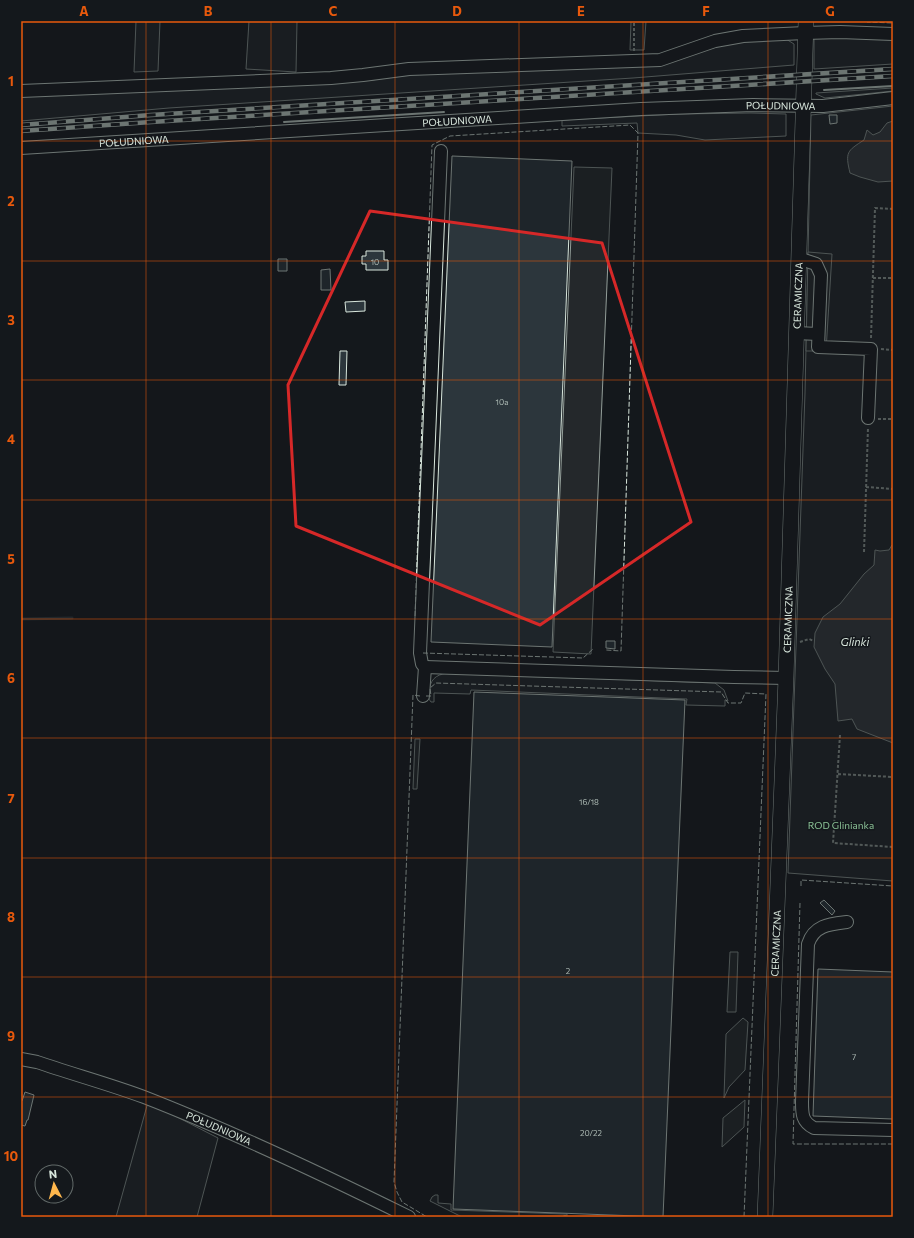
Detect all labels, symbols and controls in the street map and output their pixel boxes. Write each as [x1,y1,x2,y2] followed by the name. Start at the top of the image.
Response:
[79,3,89,19] text: A
[204,3,213,19] text: B
[329,3,338,19] text: C
[452,3,462,19] text: D
[577,3,585,19] text: E
[702,3,710,19] text: F
[825,3,835,19] text: G
[8,73,14,89] text: 1
[746,99,816,112] street label: POŁUDNIOWA
[422,112,492,129] street label: POŁUDNIOWA
[99,133,169,149] street label: POŁUDNIOWA
[7,193,15,209] text: 2
[371,257,379,267] house number: 10
[791,262,805,329] street label: CERAMICZNA
[7,312,15,328] text: 3
[496,397,508,407] house number: 10a
[7,431,15,447] text: 4
[7,551,15,567] text: 5
[781,586,795,653] street label: CERAMICZNA
[841,635,871,648] water label: Glinki
[7,670,15,686] text: 6
[7,790,15,806] text: 7
[579,797,599,807] house number: 16/18
[808,819,874,831] park label: ROD Glinianka
[7,909,15,925] text: 8
[768,909,783,977] street label: CERAMICZNA
[566,966,571,976] house number: 2
[7,1028,15,1044] text: 9
[852,1052,856,1062] house number: 7
[185,1109,253,1147] street label: POŁUDNIOWA
[580,1128,603,1138] house number: 20/22
[4,1148,19,1164] text: 10
[34,1164,74,1204] north arrow
[48,1167,58,1180] text: N

